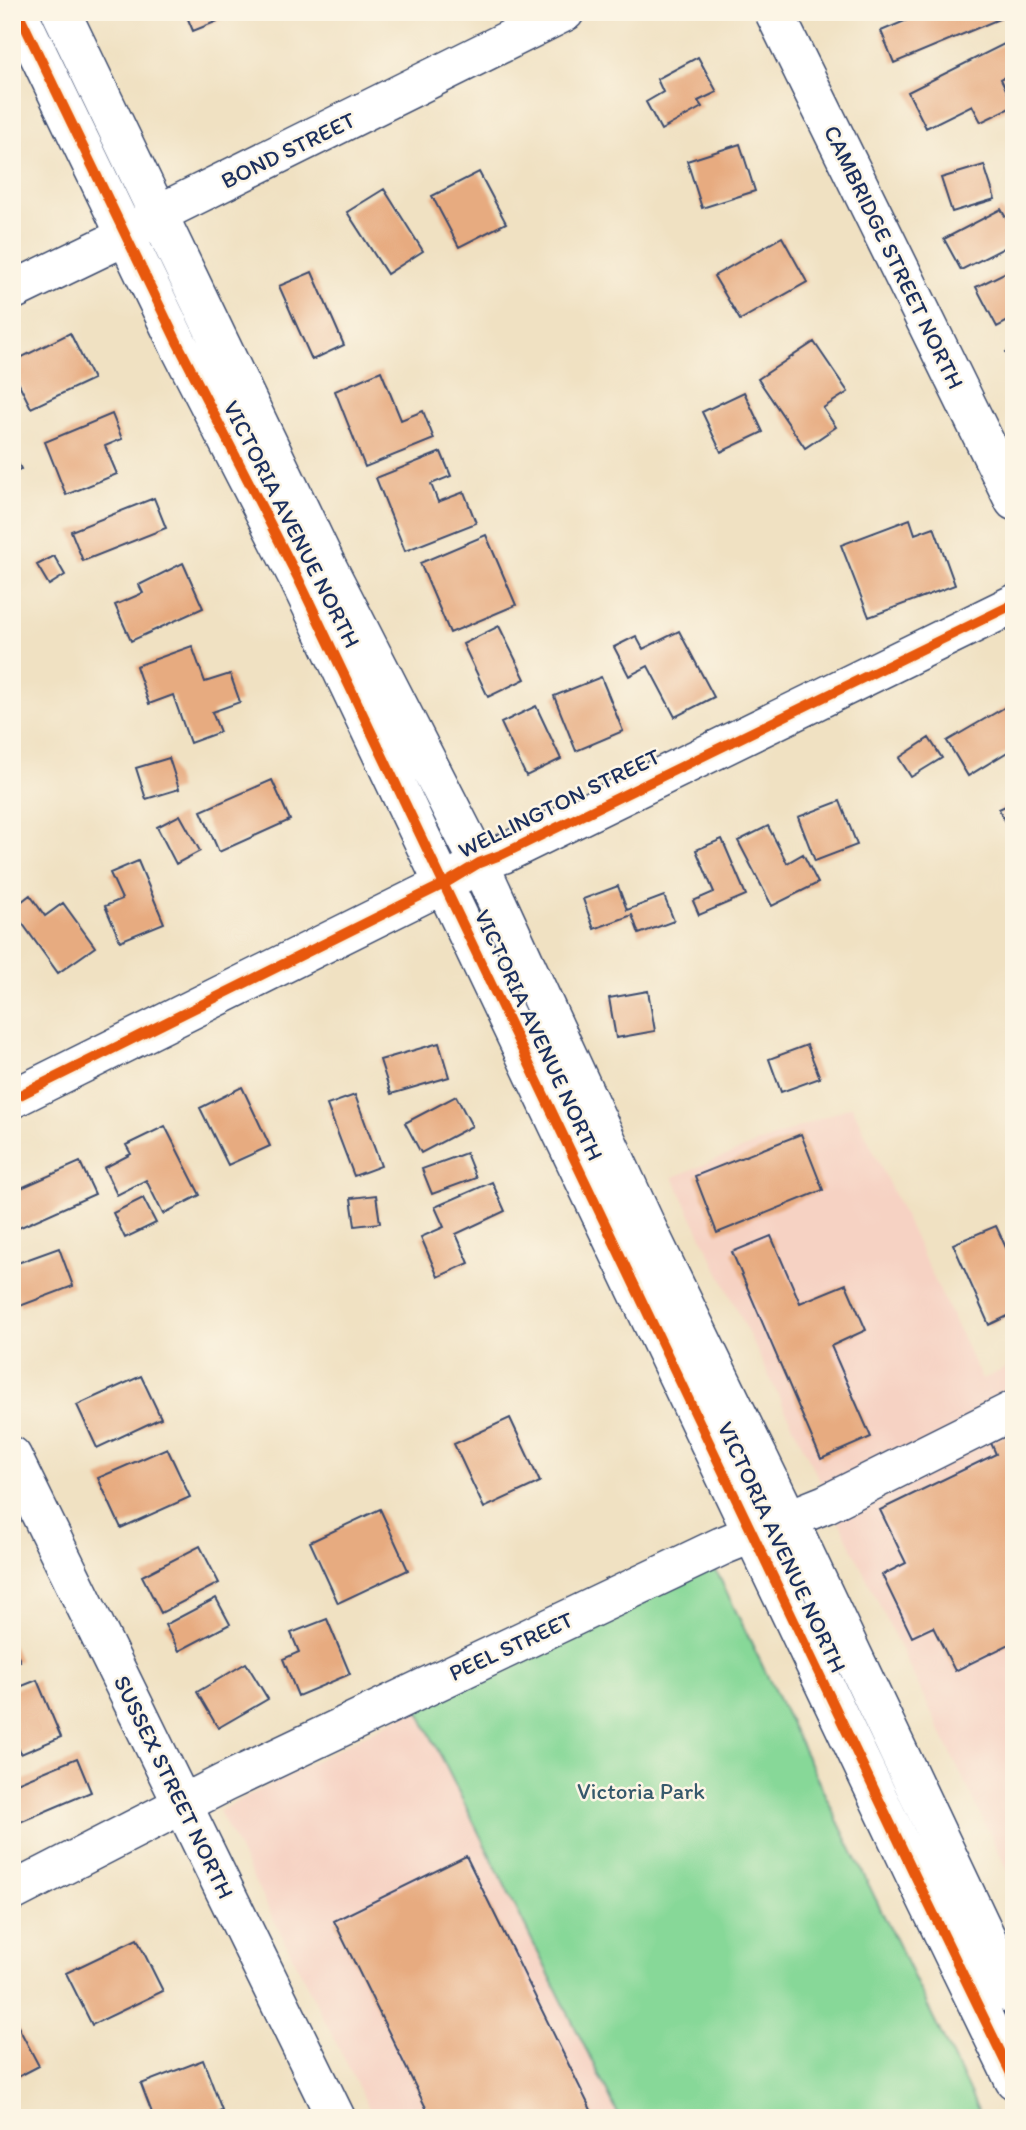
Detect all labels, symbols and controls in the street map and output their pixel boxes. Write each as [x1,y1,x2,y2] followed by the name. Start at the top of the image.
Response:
[216,105,360,195] street label: BOND STREET
[818,120,970,394] street label: CAMBRIDGE STREET NORTH
[217,396,367,652] street label: VICTORIA AVENUE NORTH
[453,742,665,864] street label: WELLINGTON STREET
[468,905,610,1165] street label: VICTORIA AVENUE NORTH
[711,1417,853,1677] street label: VICTORIA AVENUE NORTH
[444,1605,578,1687] street label: PEEL STREET
[108,1671,240,1903] street label: SUSSEX STREET NORTH
[577,1777,705,1805] park label: Victoria Park

